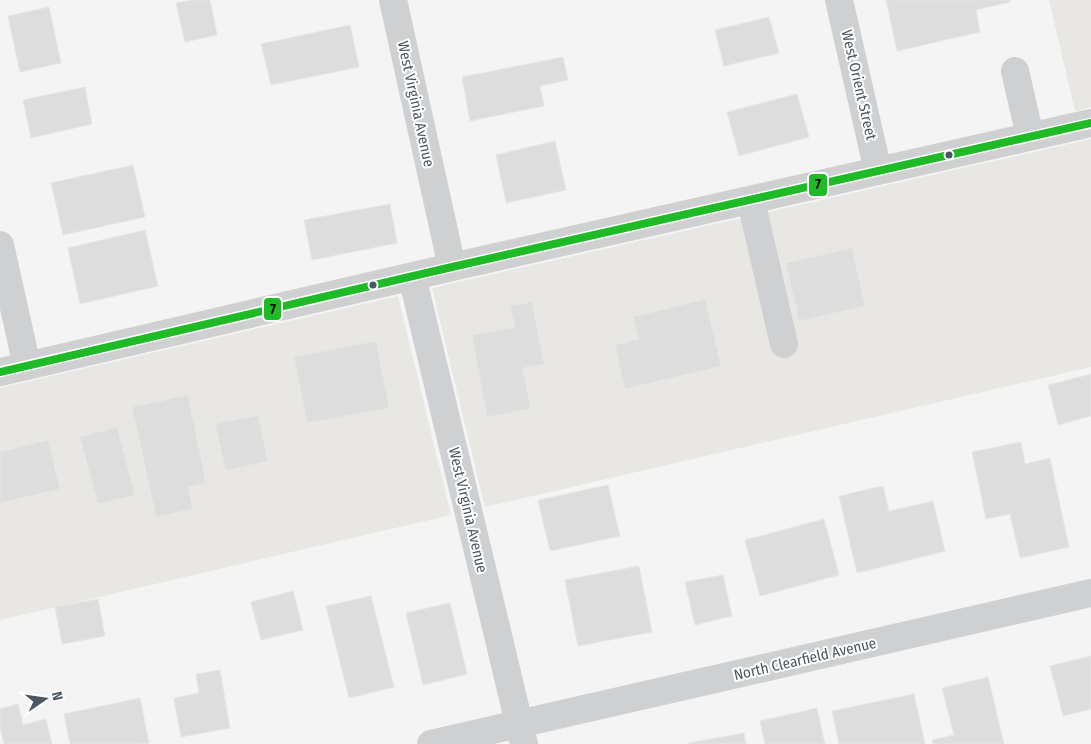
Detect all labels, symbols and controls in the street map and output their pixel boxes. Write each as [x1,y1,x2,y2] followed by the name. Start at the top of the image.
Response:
[838,28,880,142] street label: West Orient Street
[394,39,438,169] street label: West Virginia Avenue
[944,150,954,160] unlabelled marker
[808,173,828,197] line badge: 7
[815,176,821,193] text: 7
[368,280,378,290] unlabelled marker
[263,297,282,321] line badge: 7
[270,301,276,318] text: 7
[445,445,491,575] street label: West Virginia Avenue
[732,634,878,684] street label: North Clearfield Avenue
[20,674,70,724] north arrow
[48,690,66,702] text: N

